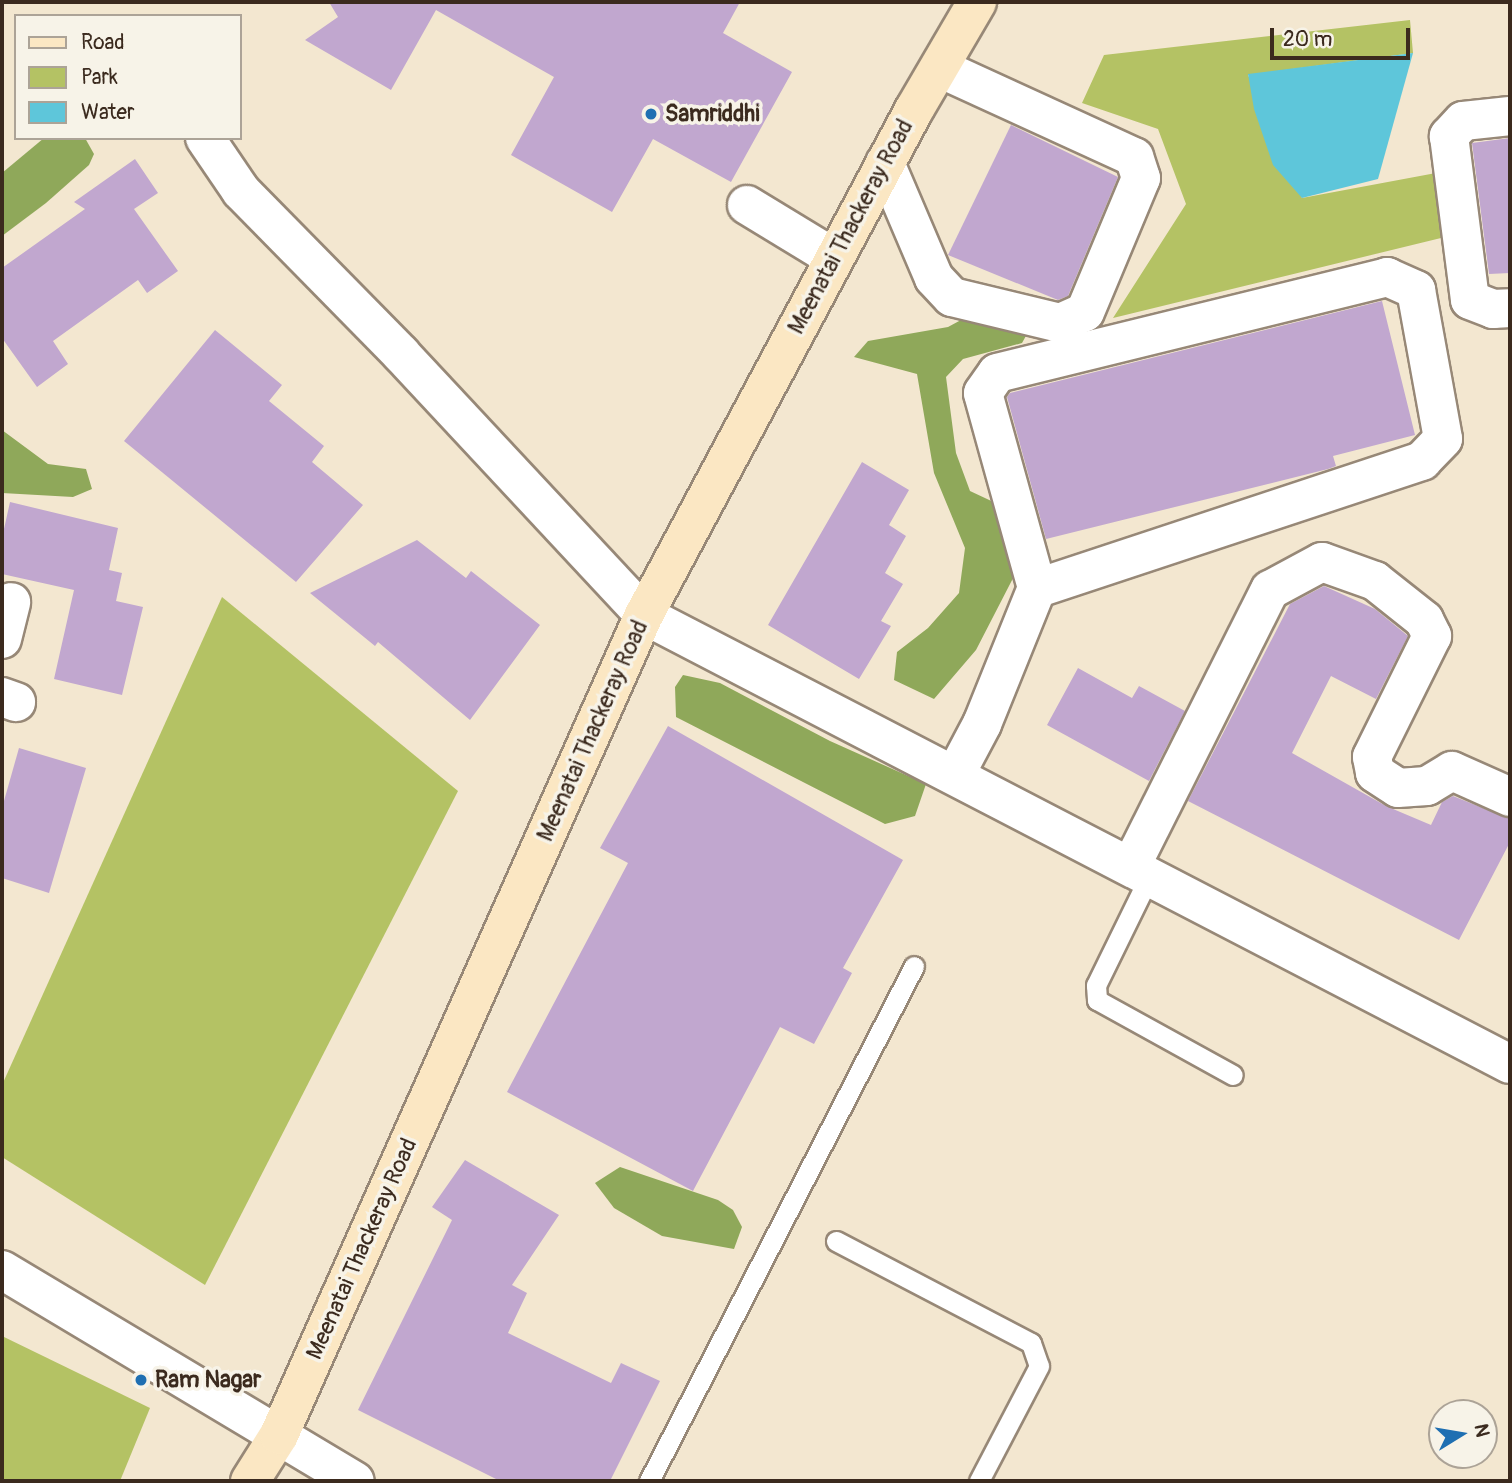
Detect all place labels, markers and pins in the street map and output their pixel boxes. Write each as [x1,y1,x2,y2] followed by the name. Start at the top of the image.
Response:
[665,100,759,128] place label: Samriddhi
[643,106,659,122] marker: Samriddhi
[155,1366,261,1394] place label: Ram Nagar
[133,1372,149,1388] marker: Ram Nagar

